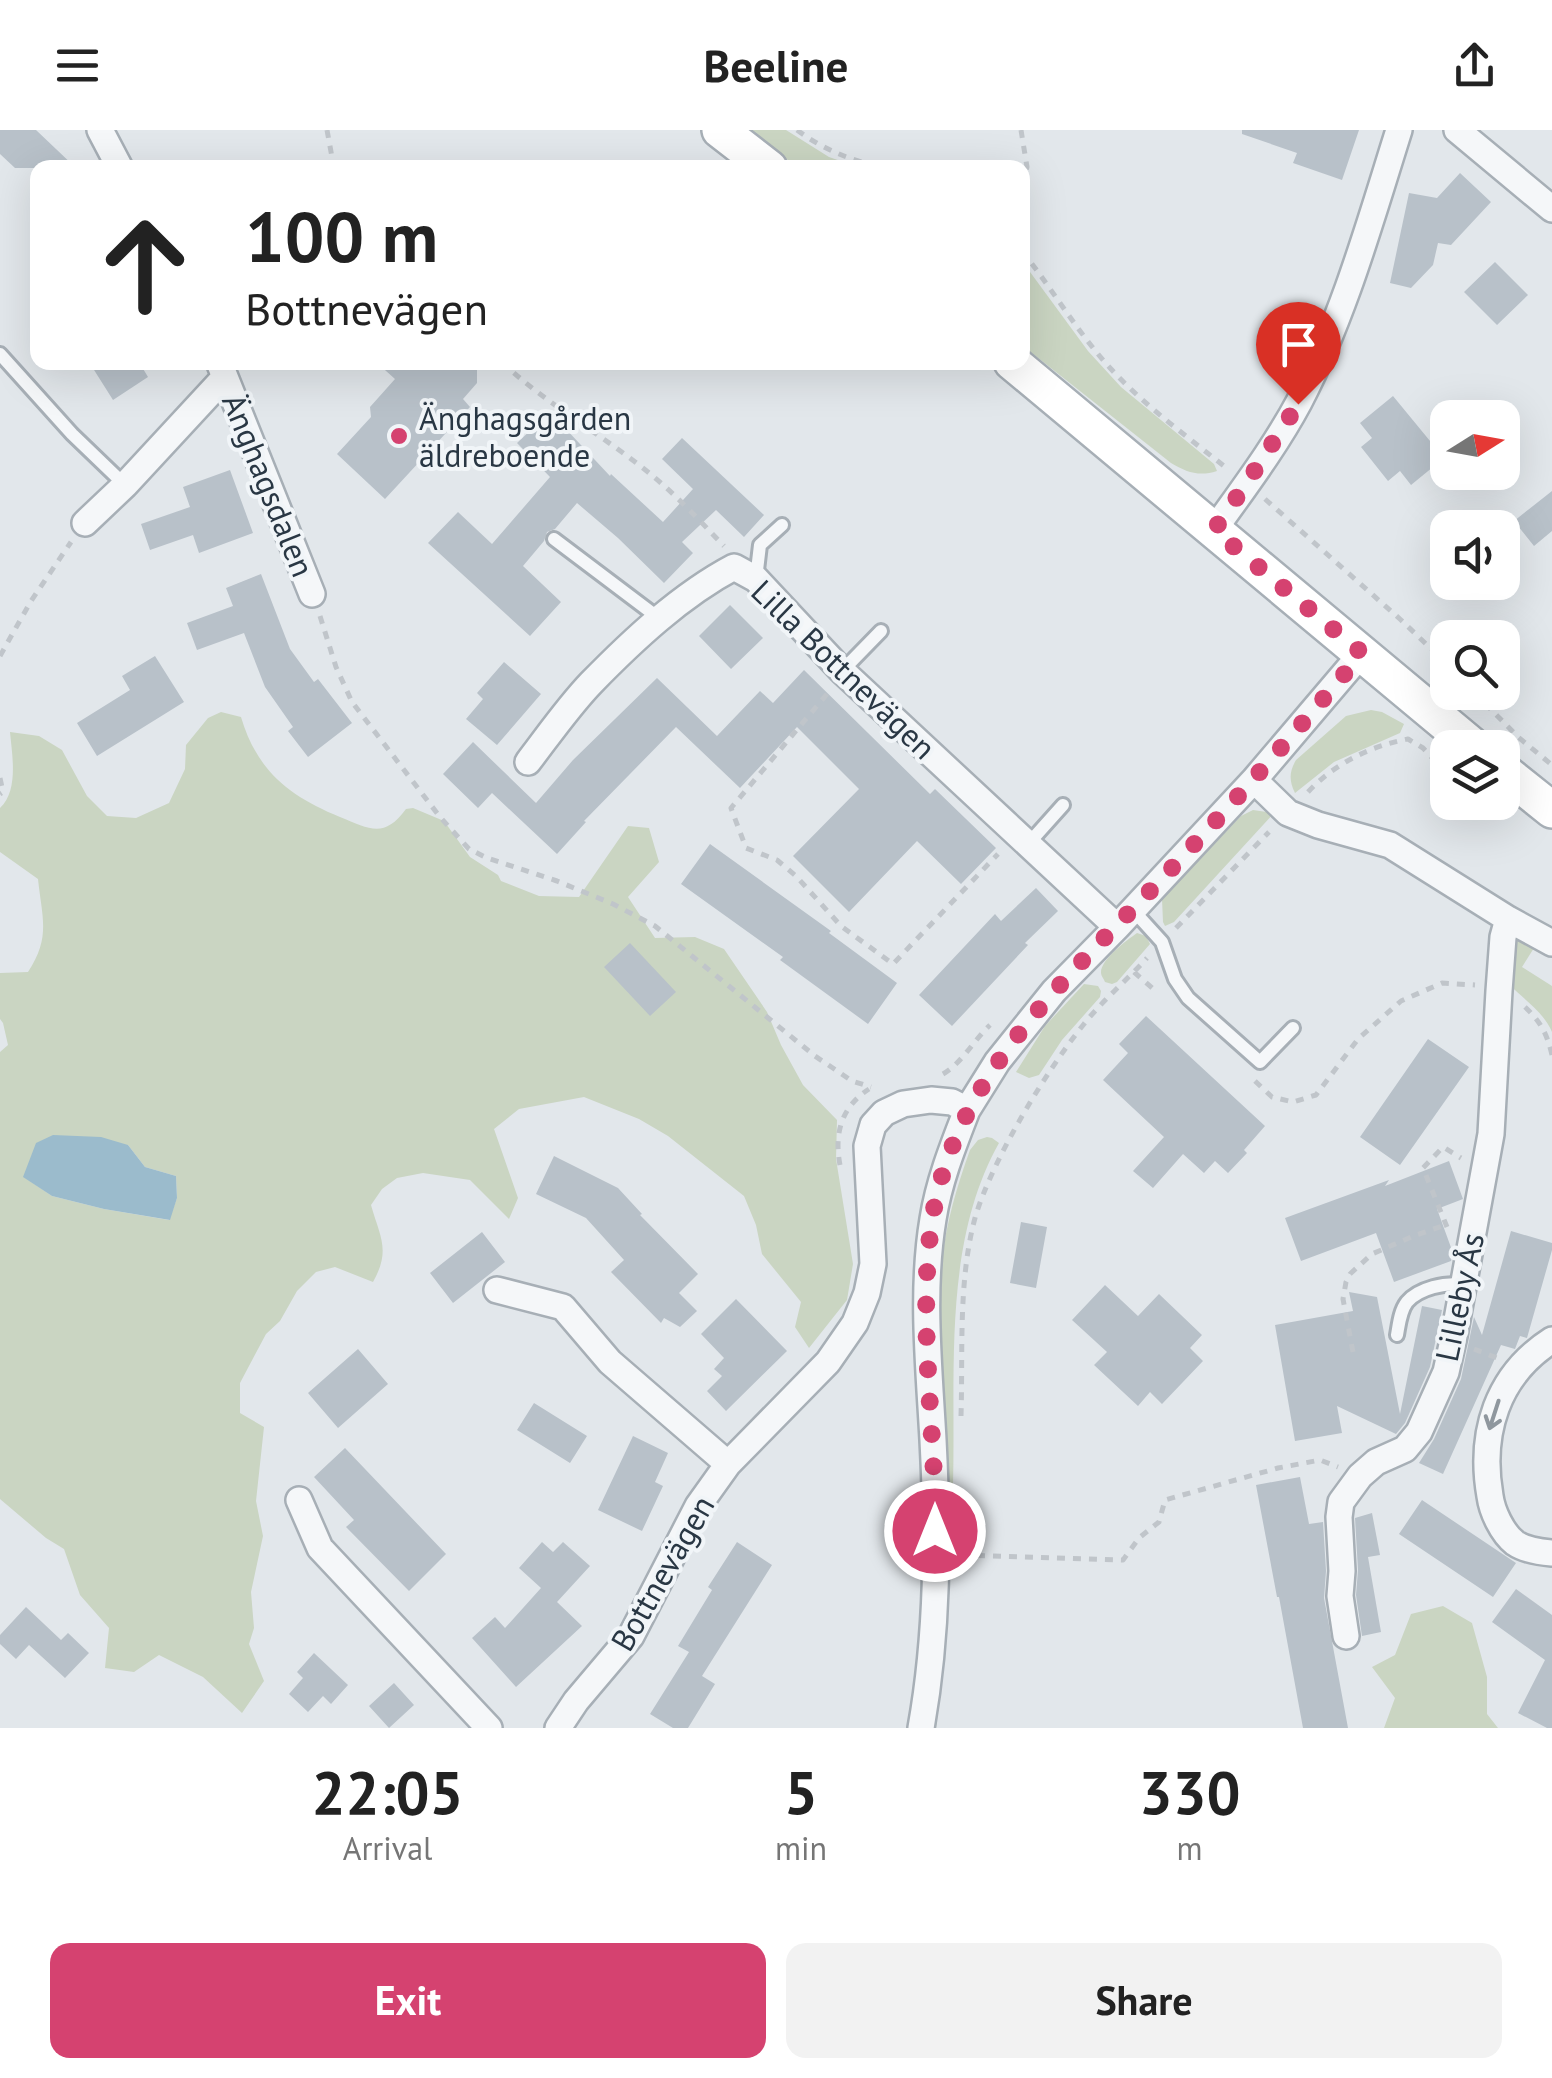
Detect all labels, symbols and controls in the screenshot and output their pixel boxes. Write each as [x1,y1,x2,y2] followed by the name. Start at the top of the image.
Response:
[704,36,848,94] text: Beeline
[50,38,105,93] icon: menu
[1447,38,1502,93] icon: share
[245,191,438,281] text: 100 m
[80,200,210,330] icon: ahead
[245,279,488,337] text: Bottnevägen
[1256,302,1341,405] pin
[1271,317,1326,372] icon: arrive
[213,387,325,583] street label: Änghagsdalen
[419,397,631,476] place label: Änghagsgården äldreboende
[1430,400,1520,490] north arrow
[1430,400,1520,820] map controls
[388,425,410,447] marker: Änghagsgården äldreboende
[1430,510,1520,600] button: sound
[743,570,945,768] street label: Lilla Bottnevägen
[1430,620,1520,710] button: search
[1430,730,1520,820] button: layers
[1425,1229,1493,1365] street label: Lilleby Ås
[1484,1399,1502,1431] one-way arrow
[883,1479,987,1583] position arrow
[601,1488,723,1658] street label: Bottnevägen
[311,1753,464,1831] text: 22:05
[784,1753,818,1831] text: 5
[1139,1753,1241,1831] text: 330
[343,1827,432,1869] text: Arrival
[775,1827,827,1869] text: min
[1177,1827,1203,1869] text: m
[50,1943,766,2058] button: Exit
[786,1943,1502,2058] button: Share

